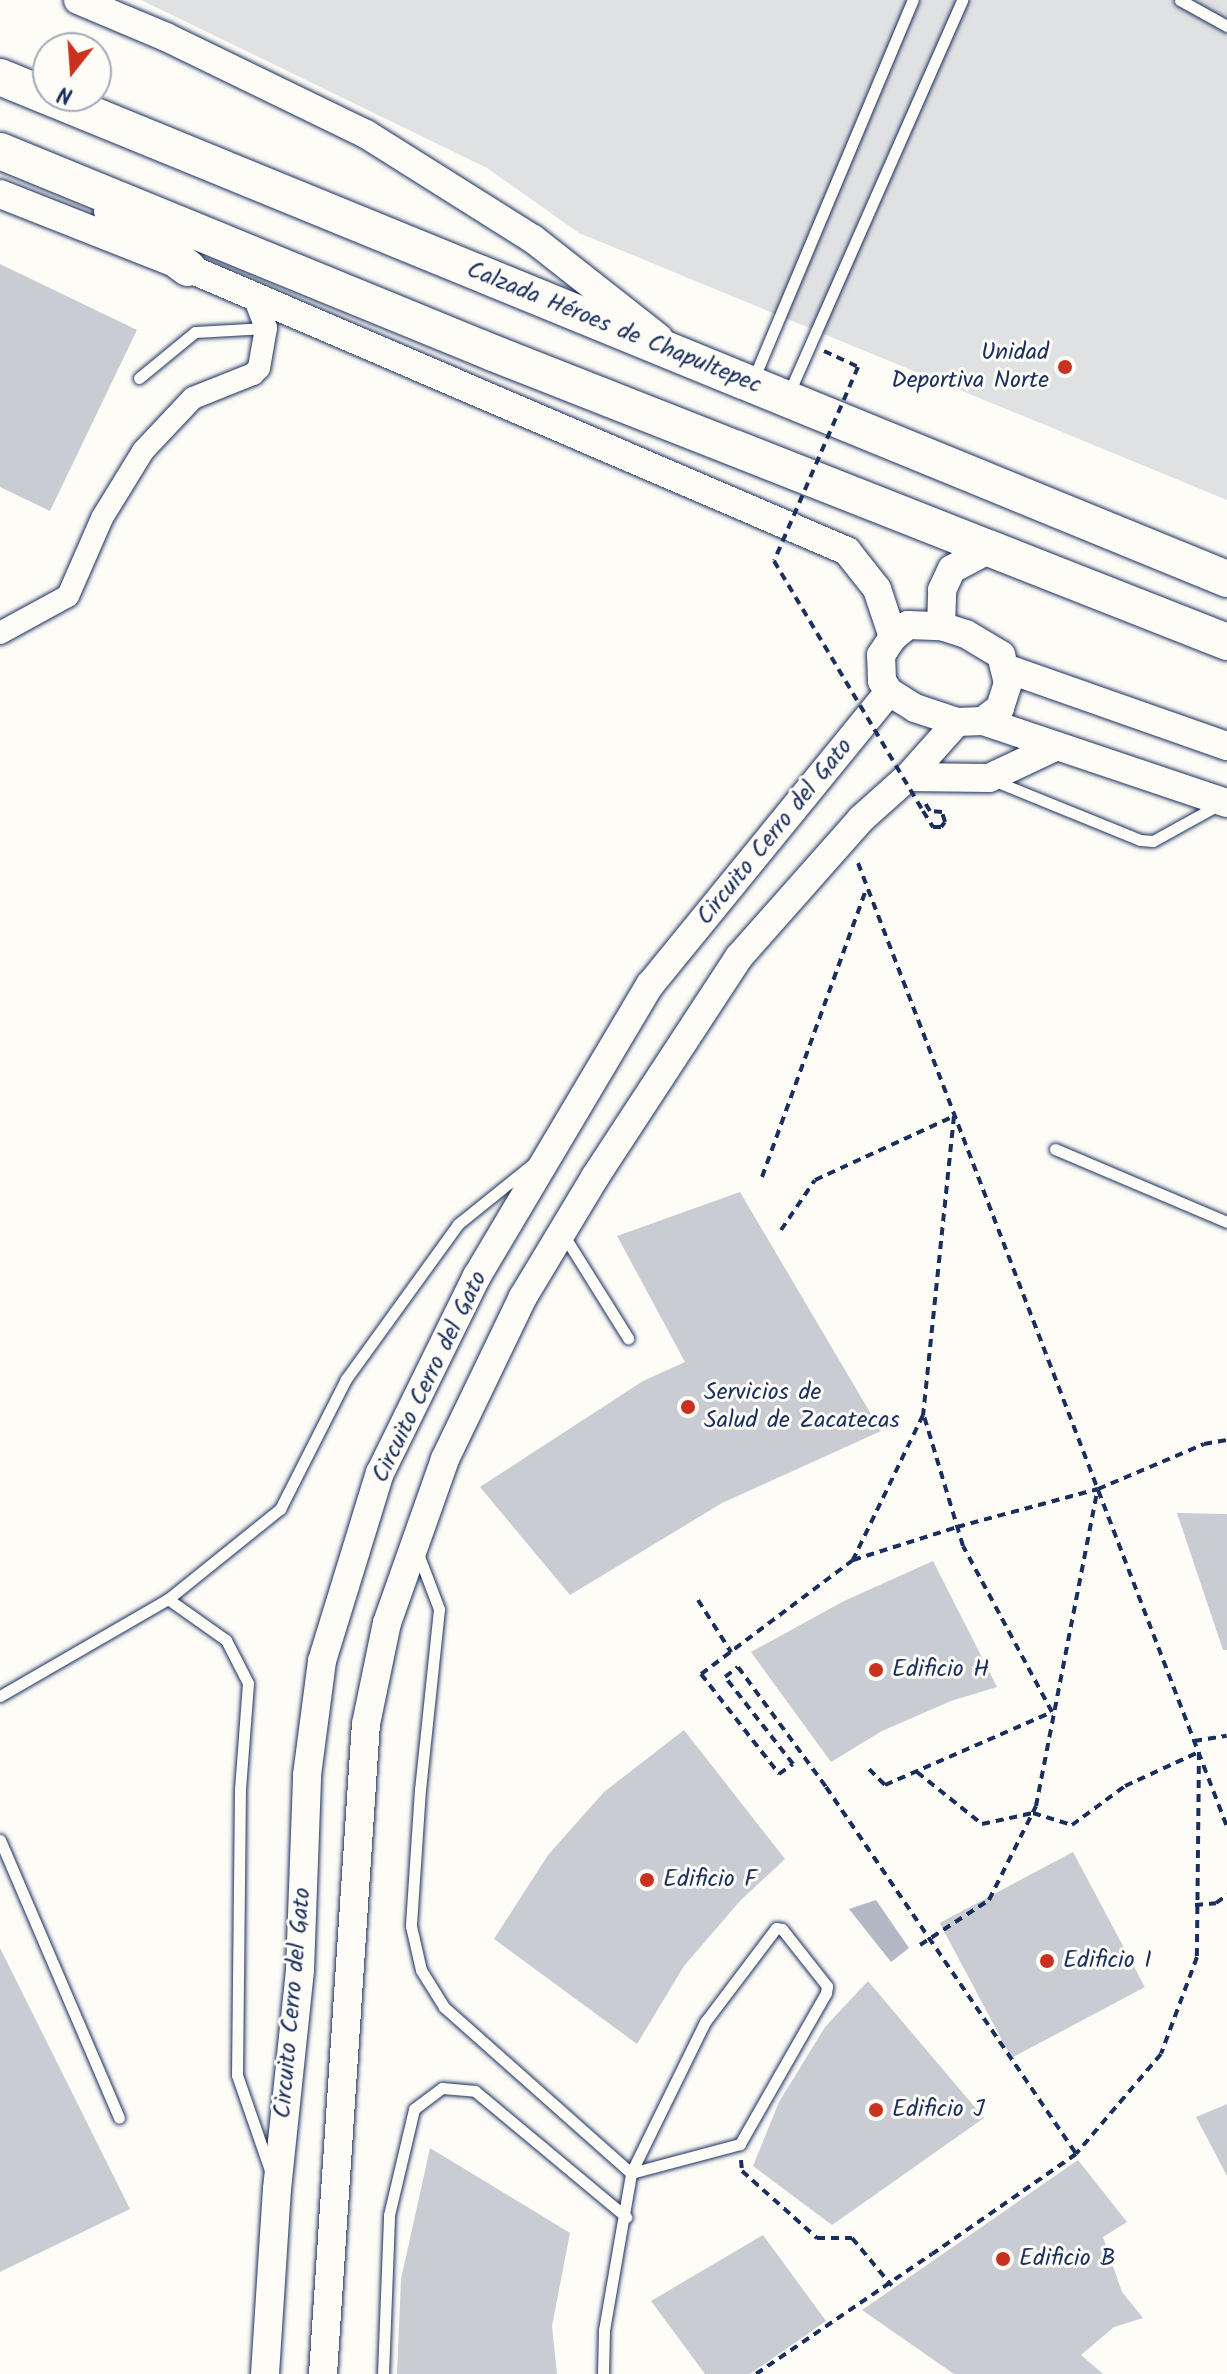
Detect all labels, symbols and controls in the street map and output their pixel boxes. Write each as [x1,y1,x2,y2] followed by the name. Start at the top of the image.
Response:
[32,32,112,112] north arrow
[54,75,77,112] text: N
[463,256,765,400] street label: Calzada Héroes de Chapultepec
[891,339,1049,395] place label: Unidad Deportiva Norte
[1056,358,1074,376] marker: Unidad Deportiva Norte
[691,733,859,931] street label: Circuito Cerro del Gato
[366,1267,494,1487] street label: Circuito Cerro del Gato
[704,1379,900,1435] place label: Servicios de Salud de Zacatecas
[679,1398,697,1416] marker: Servicios de Salud de Zacatecas
[892,1656,989,1684] place label: Edificio H
[867,1661,885,1679] marker: Edificio H
[663,1866,757,1894] place label: Edificio F
[638,1871,656,1889] marker: Edificio F
[269,1886,317,2120] street label: Circuito Cerro del Gato
[1063,1947,1152,1975] place label: Edificio I
[1038,1952,1056,1970] marker: Edificio I
[892,2096,985,2124] place label: Edificio J
[867,2101,885,2119] marker: Edificio J
[1019,2245,1116,2273] place label: Edificio B
[994,2250,1012,2268] marker: Edificio B

